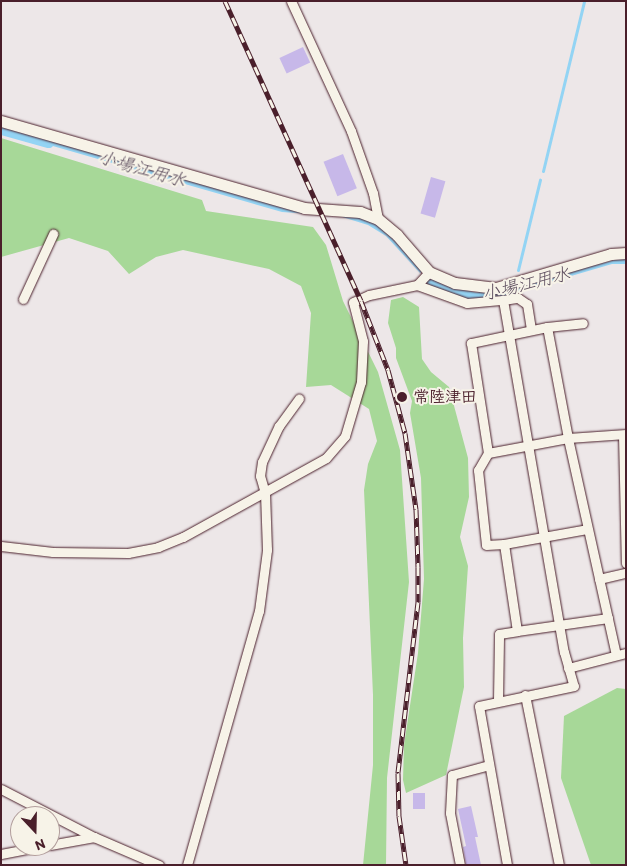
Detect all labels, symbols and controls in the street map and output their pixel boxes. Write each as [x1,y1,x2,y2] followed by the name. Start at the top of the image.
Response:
[96,146,188,192] water label: 小場江用水
[480,263,572,305] water label: 小場江用水
[413,387,477,407] place label: 常陸津田
[395,390,409,404] marker: 常陸津田
[10,806,60,856] north arrow
[33,835,48,854] text: N

